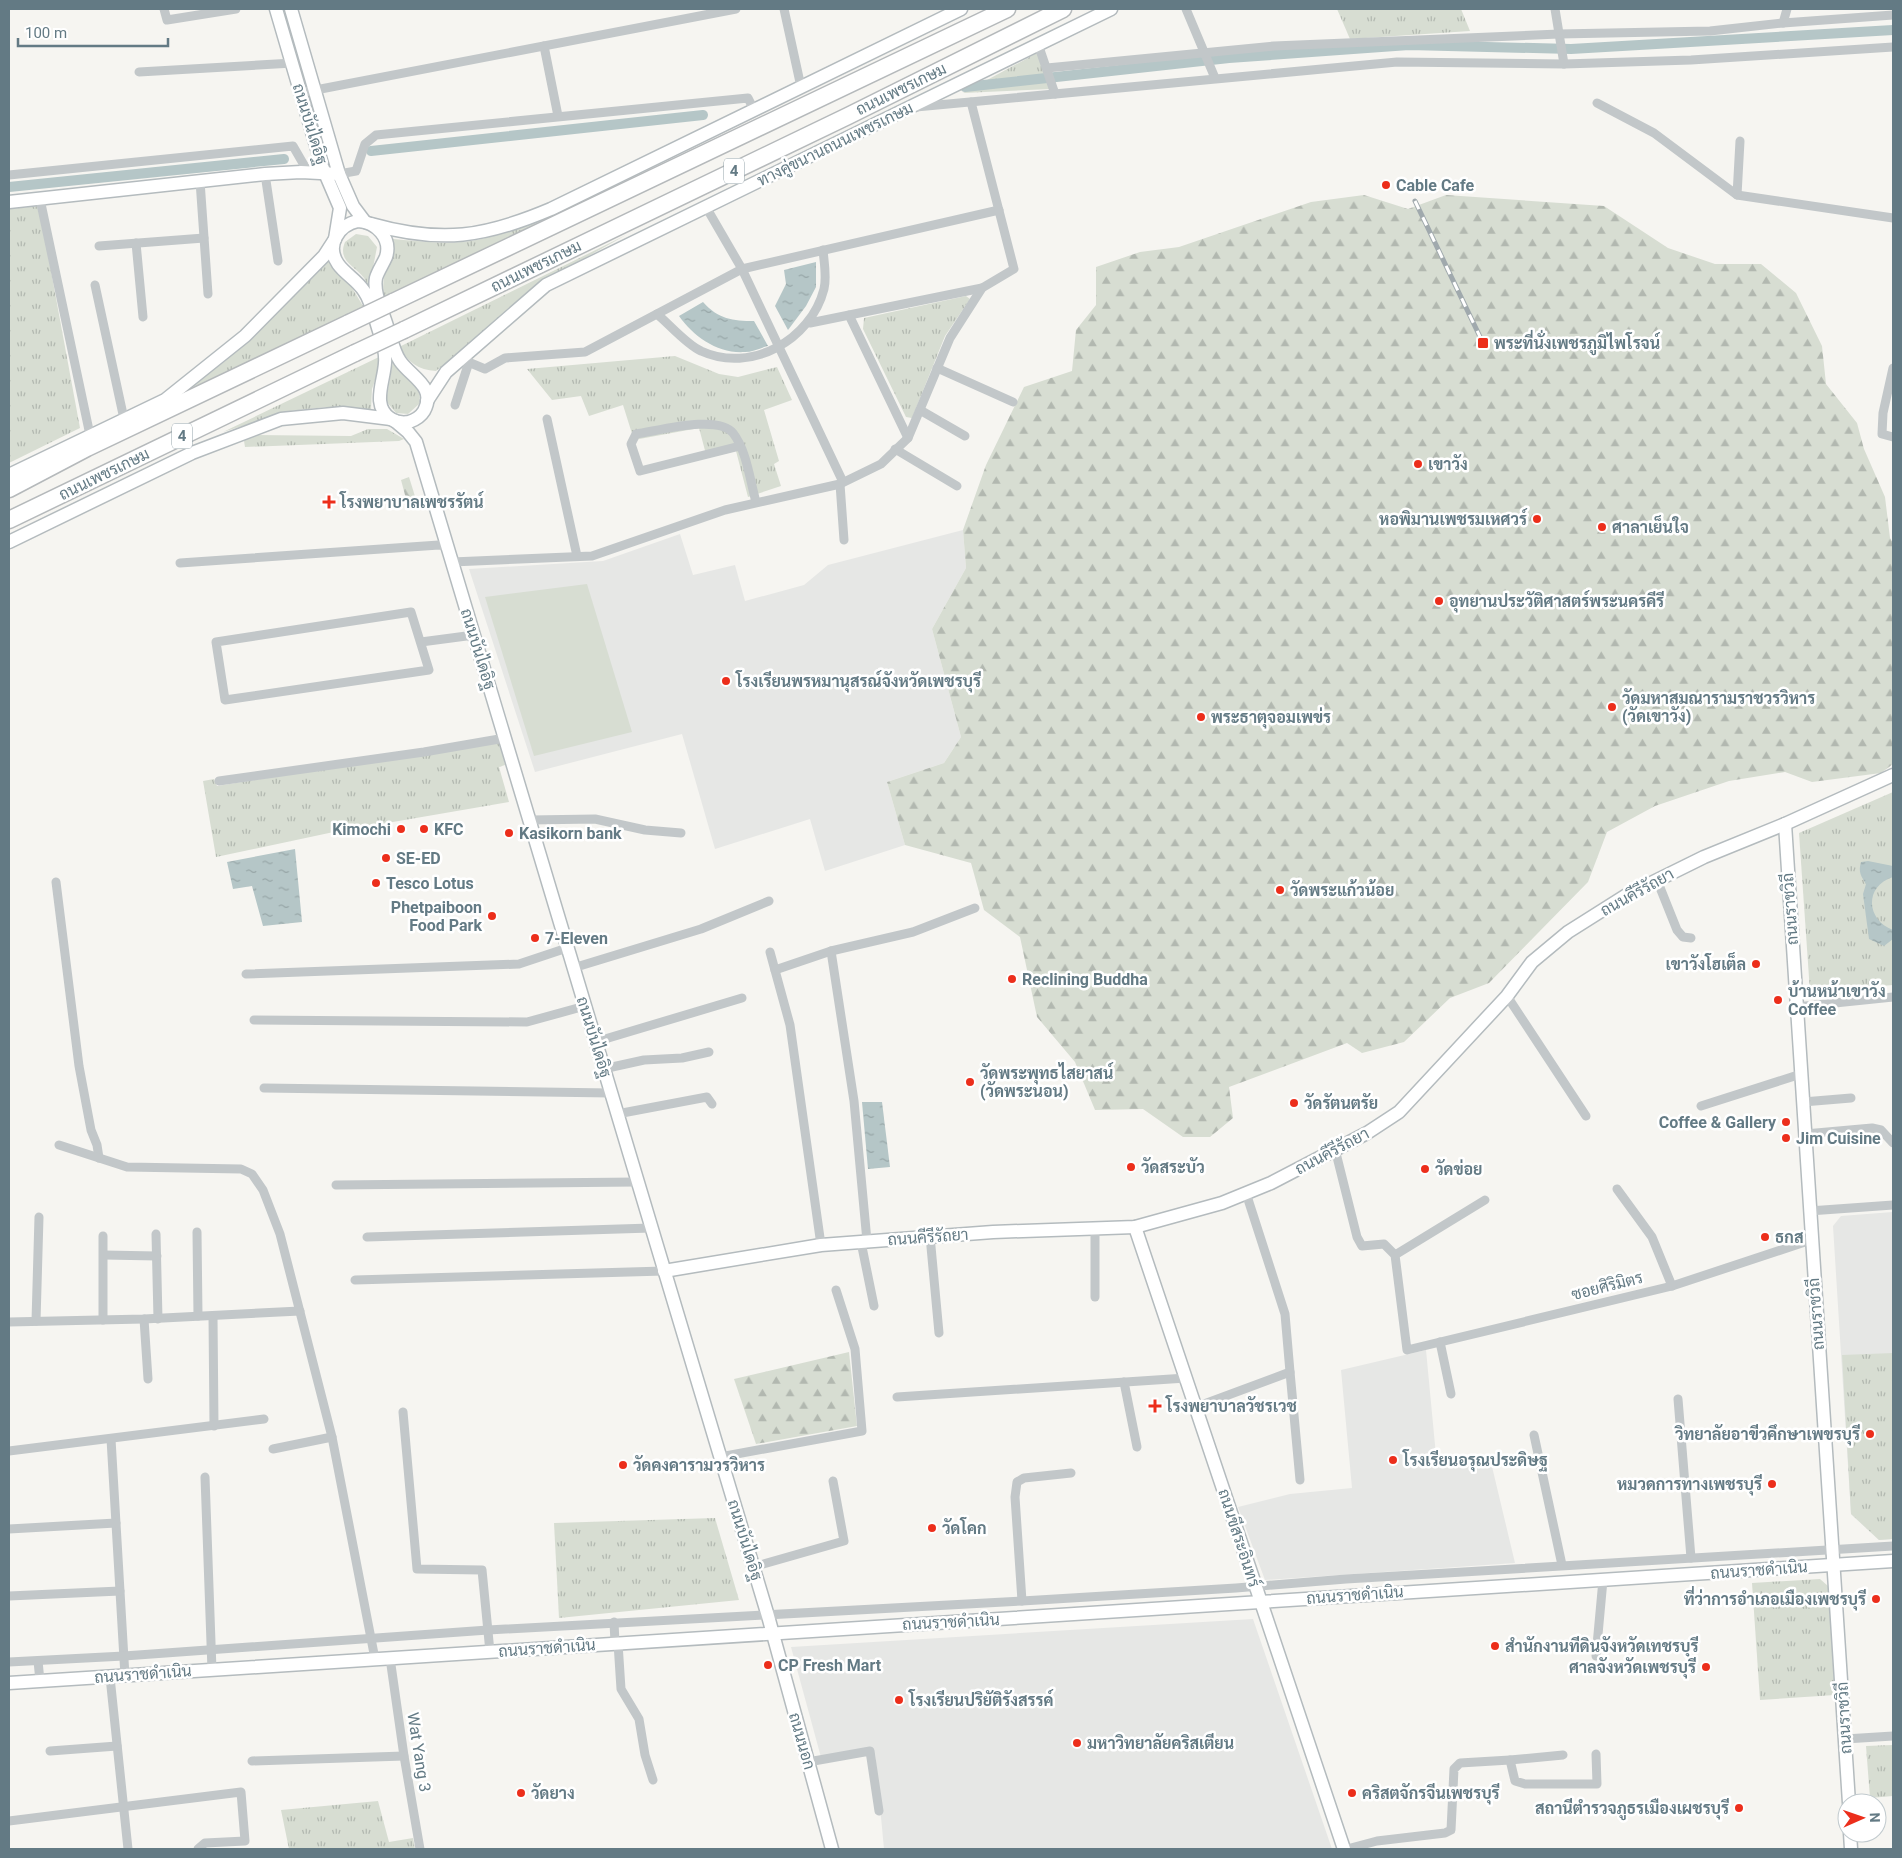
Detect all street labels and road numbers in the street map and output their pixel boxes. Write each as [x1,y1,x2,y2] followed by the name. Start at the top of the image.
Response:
[853,59,949,119] street label: ถนนเพชรเกษม
[288,81,333,167] street label: ถนนบันไดอิฐ
[753,97,917,192] street label: ทางคู่ขนานถนนเพชรเกษม
[724,158,744,184] road number: 4
[488,236,584,296] street label: ถนนเพชรเกษม
[172,424,192,448] road number: 4
[56,444,152,504] street label: ถนนเพชรเกษม
[456,606,501,692] street label: ถนนบันไดอิฐ
[1596,862,1677,920] street label: ถนนคีรีรัถยา
[1776,872,1802,946] street label: ถนนราชวิถี
[572,994,617,1080] street label: ถนนบันไดอิฐ
[1291,1122,1372,1178] street label: ถนนคีรีรัถยา
[887,1223,969,1249] street label: ถนนคีรีรัถยา
[1569,1268,1645,1304] street label: ซอยศิริมิตร
[1802,1277,1828,1351] street label: ถนนราชวิถี
[1214,1485,1267,1590] street label: ถนนขีสระอินทร์
[723,1497,768,1583] street label: ถนนบันไดอิฐ
[1710,1557,1808,1583] street label: ถนนราชดำเนิน
[1306,1582,1404,1608] street label: ถนนราชดำเนิน
[902,1610,1000,1634] street label: ถนนราชดำเนิน
[498,1635,596,1661] street label: ถนนราชดำเนิน
[94,1661,192,1687] street label: ถนนราชดำเนิน
[1831,1681,1855,1755] street label: ถนนราชวิถี
[785,1710,819,1772] street label: ถนนนอก
[403,1711,435,1793] street label: Wat Yang 3

